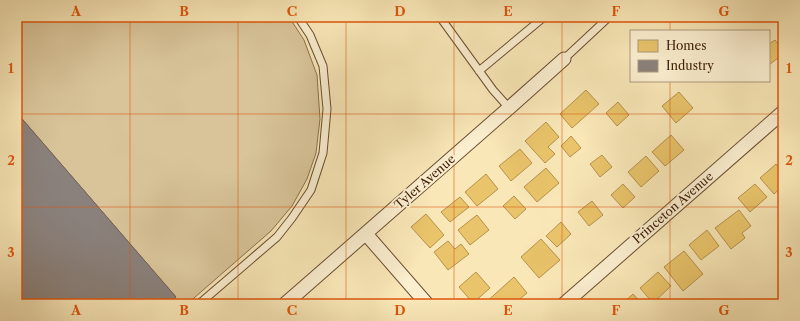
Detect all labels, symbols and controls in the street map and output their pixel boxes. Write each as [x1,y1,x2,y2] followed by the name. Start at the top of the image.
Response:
[70,3,82,19] text: A
[179,3,189,19] text: B
[287,3,297,19] text: C
[394,3,406,19] text: D
[503,3,513,19] text: E
[612,3,621,19] text: F
[718,3,730,19] text: G
[630,30,770,82] legend
[666,38,706,53] text: Homes
[666,58,714,73] text: Industry
[8,60,14,76] text: 1
[786,60,792,76] text: 1
[391,151,458,212] street label: Tyler Avenue
[7,152,15,168] text: 2
[785,152,793,168] text: 2
[629,168,716,247] street label: Princeton Avenue
[7,244,15,260] text: 3
[785,244,793,260] text: 3
[70,302,82,318] text: A
[179,302,189,318] text: B
[287,302,297,318] text: C
[394,302,406,318] text: D
[503,302,513,318] text: E
[612,302,621,318] text: F
[718,302,730,318] text: G

